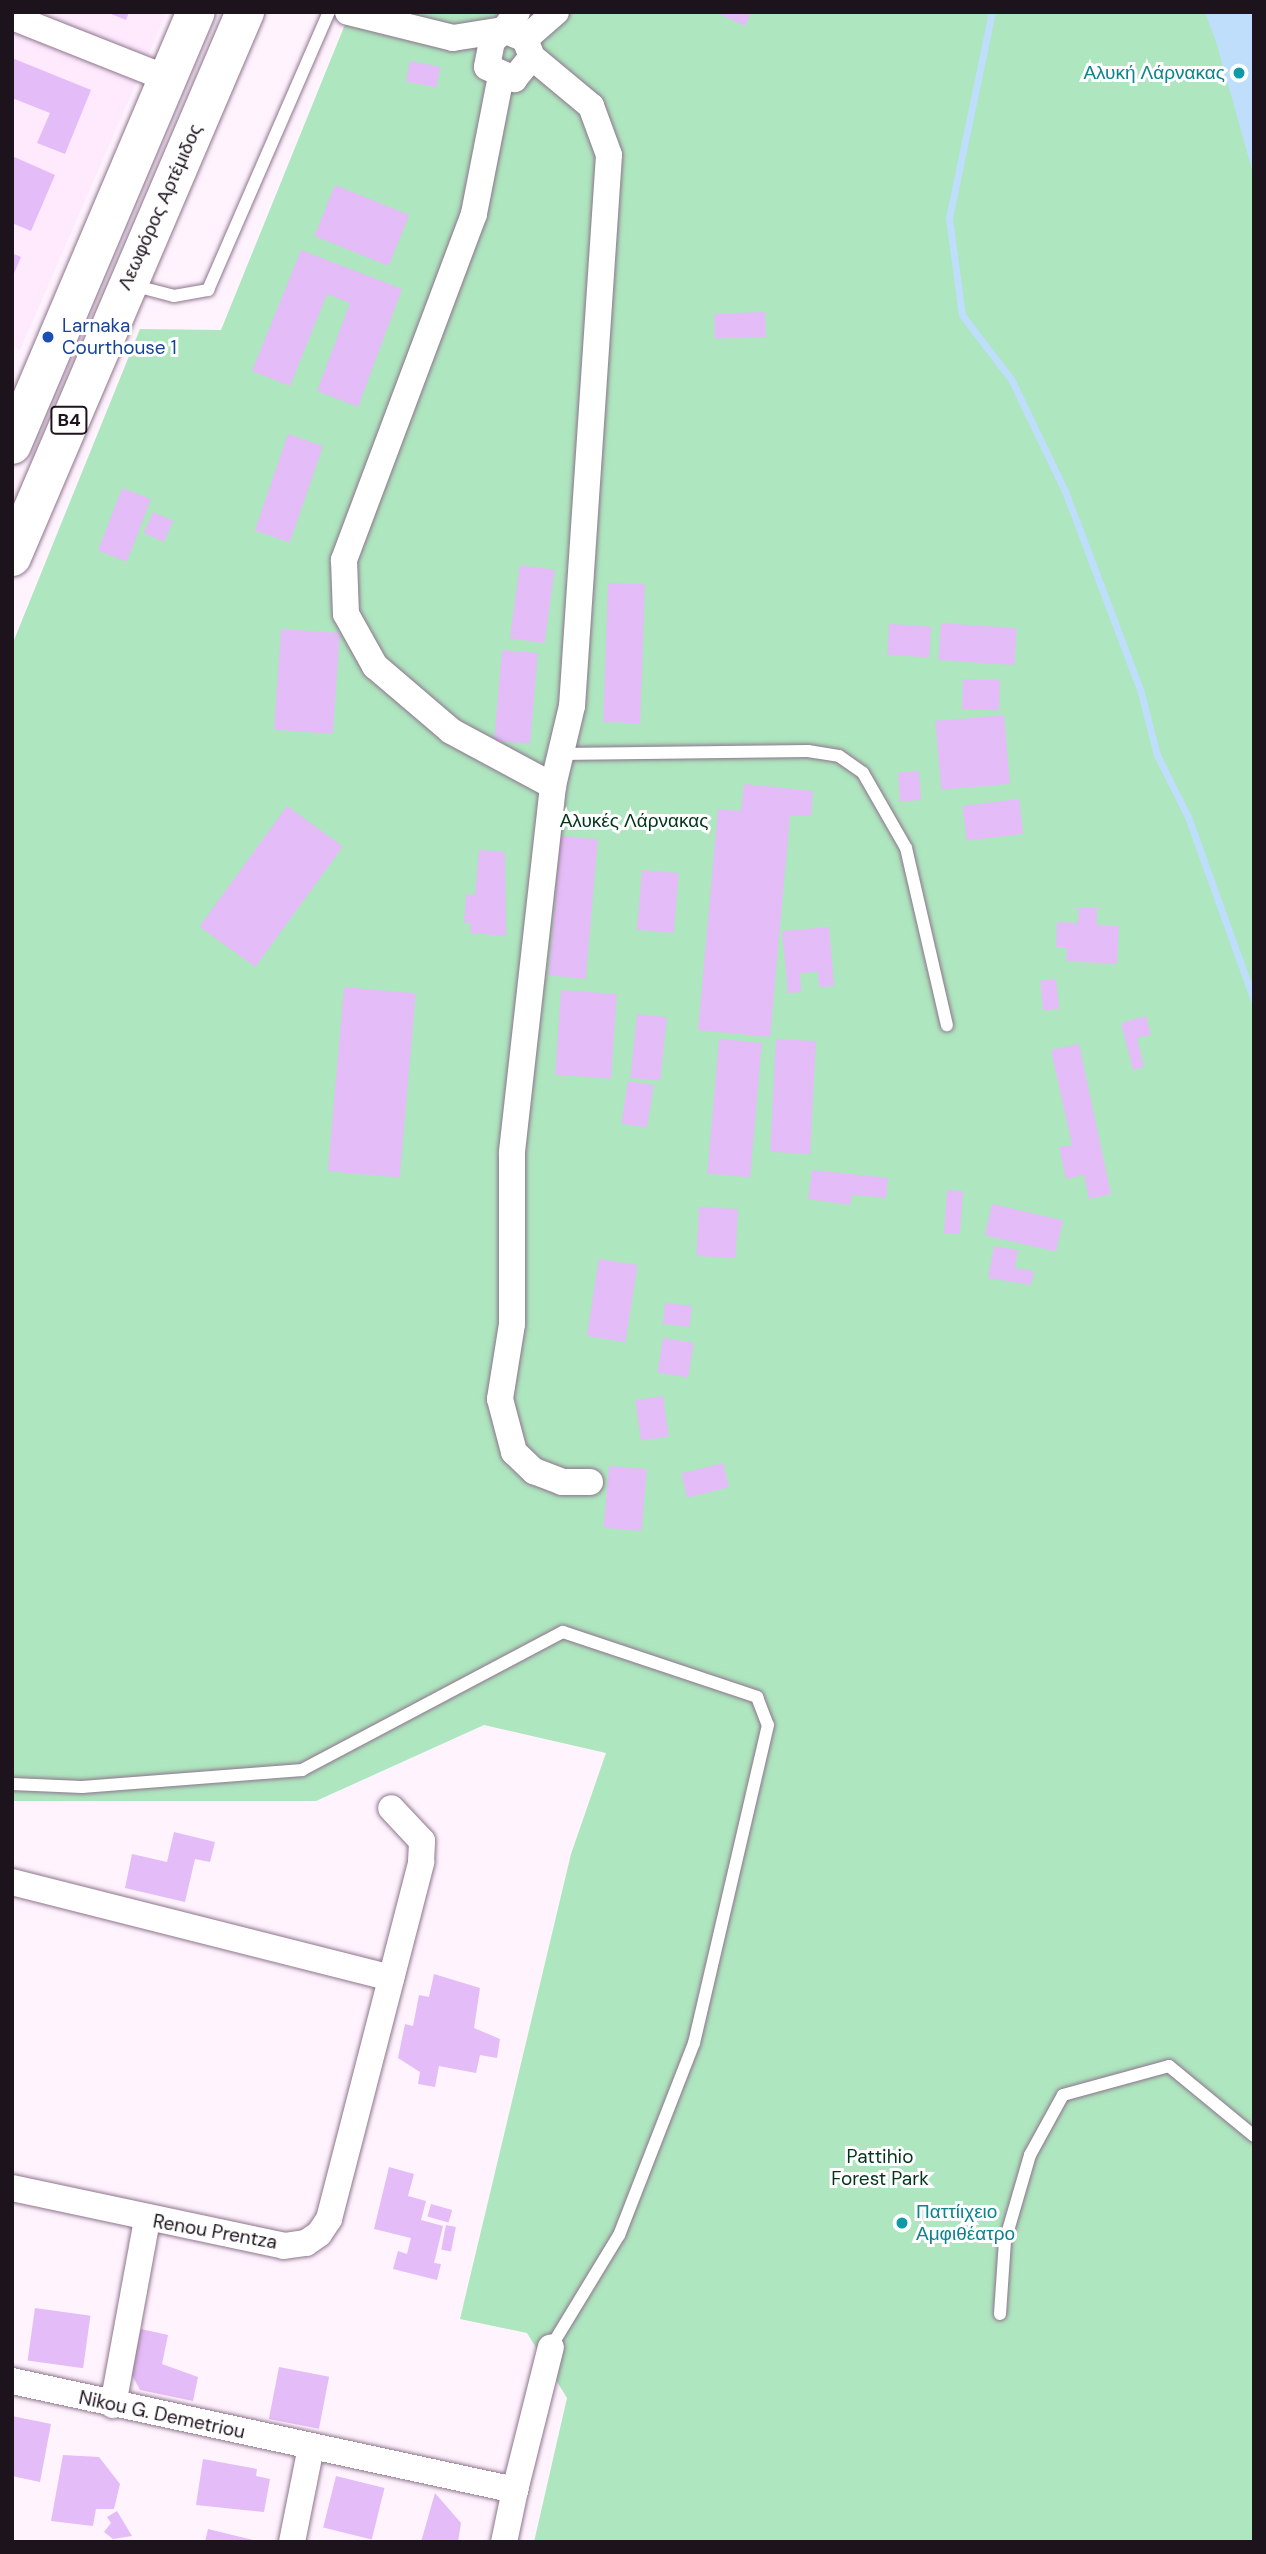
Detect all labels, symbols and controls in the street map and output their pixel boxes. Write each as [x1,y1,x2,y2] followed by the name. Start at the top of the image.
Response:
[1083,62,1225,84] place label: Αλυκή Λάρνακας
[1231,65,1247,81] marker: Αλυκή Λάρνακας
[113,121,207,293] street label: Λεωφόρος Αρτέμιδος
[62,315,177,359] place label: Larnaka Courthouse 1
[40,329,56,345] marker: Larnaka Courthouse 1
[50,406,88,434] road number: B4
[560,810,708,832] park label: Αλυκές Λάρνακας
[831,2146,929,2190] park label: Pattihio Forest Park
[916,2201,1015,2245] place label: Παττίιχειο Αμφιθέατρο
[151,2210,279,2254] street label: Renou Prentza
[894,2215,910,2231] marker: Παττίιχειο Αμφιθέατρο
[77,2386,247,2444] street label: Nikou G. Demetriou

